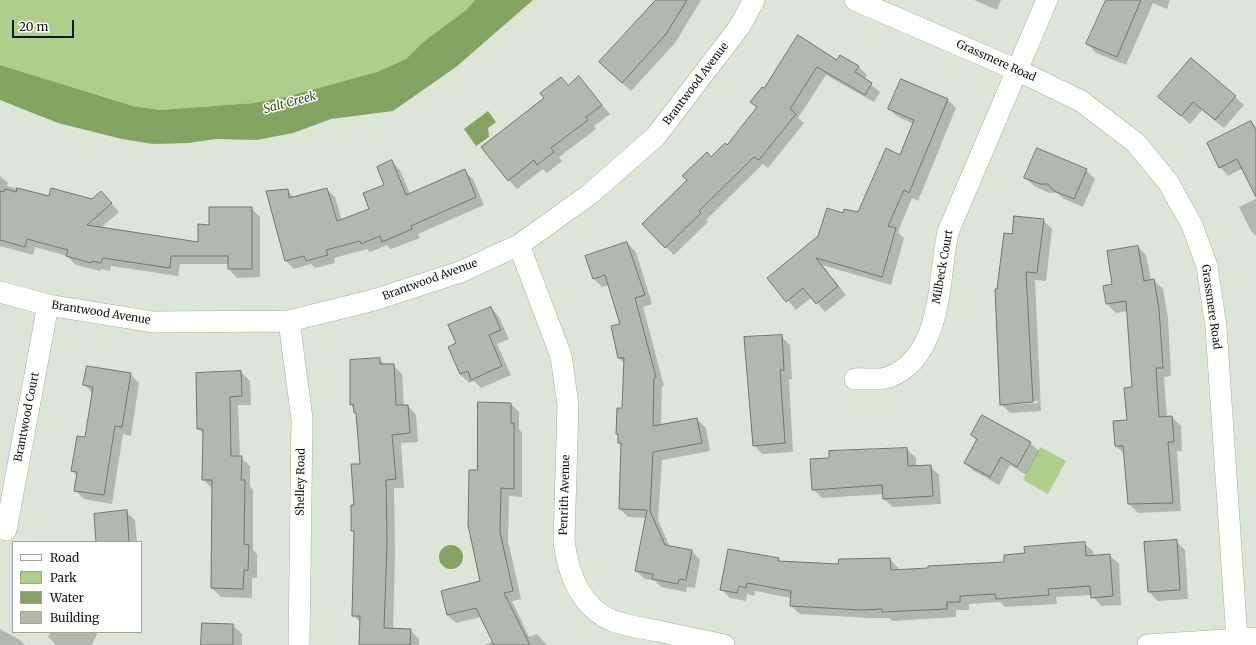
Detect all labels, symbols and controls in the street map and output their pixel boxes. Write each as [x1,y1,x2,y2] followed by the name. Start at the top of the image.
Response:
[14,12,76,38] scale bar
[19,19,48,34] text: 20 m
[954,38,1038,84] street label: Grassmere Road
[661,40,731,128] street label: Brantwood Avenue
[262,89,318,117] water label: Salt Creek
[930,229,956,305] street label: Milbeck Court
[381,257,479,303] street label: Brantwood Avenue
[1199,264,1223,350] street label: Grassmere Road
[51,299,151,327] street label: Brantwood Avenue
[12,371,42,463] street label: Brantwood Court
[294,448,308,516] street label: Shelley Road
[557,454,573,536] street label: Penrith Avenue
[12,541,142,633] legend
[50,550,79,565] text: Road
[50,570,77,585] text: Park
[50,590,84,605] text: Water
[50,610,99,625] text: Building

